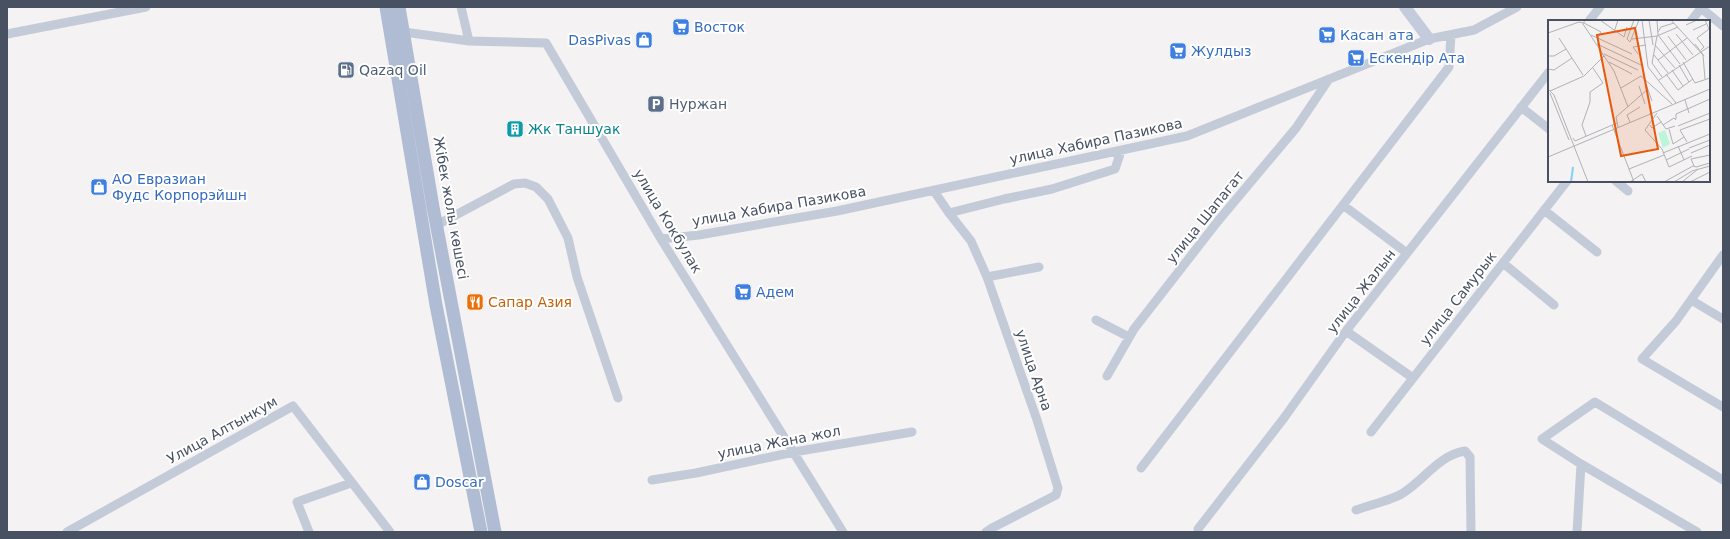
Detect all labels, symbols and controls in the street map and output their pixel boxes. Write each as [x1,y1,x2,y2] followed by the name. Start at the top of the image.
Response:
[671,17,691,37] supermarket icon: Восток
[694,19,745,35] place label: Восток
[1548,20,1710,182] inset map
[1317,25,1337,45] supermarket icon: Касан ата
[1340,27,1414,43] place label: Касан ата
[634,30,654,50] shop icon: DasPivas
[568,32,631,48] place label: DasPivas
[1168,41,1188,61] supermarket icon: Жулдыз
[1191,43,1252,59] place label: Жулдыз
[1346,48,1366,68] supermarket icon: Ескендір Ата
[1369,50,1465,66] place label: Ескендір Ата
[336,60,356,80] fuel station icon: Qazaq Oil
[359,62,427,78] place label: Qazaq Oil
[646,94,666,114] parking icon: Нуржан
[669,96,727,112] place label: Нуржан
[1008,115,1184,167] street label: улица Хабира Пазикова
[505,119,525,139] building icon: Жк Таншуак
[528,121,620,137] place label: Жк Таншуак
[431,135,471,281] street label: Жібек жолы көшесі
[631,166,705,276] street label: улица Кокбулак
[1163,168,1247,266] street label: улица Шапагат
[112,171,247,203] place label: АО Евразиан Фудс Корпорэйшн
[89,177,109,197] shop icon: АО Евразиан Фудс Корпорэйшн
[691,183,867,229] street label: улица Хабира Пазикова
[1323,246,1399,336] street label: улица Жалын
[1416,248,1500,348] street label: улица Самурык
[733,282,753,302] supermarket icon: Адем
[756,284,794,300] place label: Адем
[465,292,485,312] restaurant icon: Сапар Азия
[488,294,572,310] place label: Сапар Азия
[1013,327,1055,413] street label: улица Арна
[164,393,280,467] street label: Улица Алтынкум
[716,422,842,462] street label: улица Жана жол
[412,472,432,492] shop icon: Doscar
[435,474,484,490] place label: Doscar

